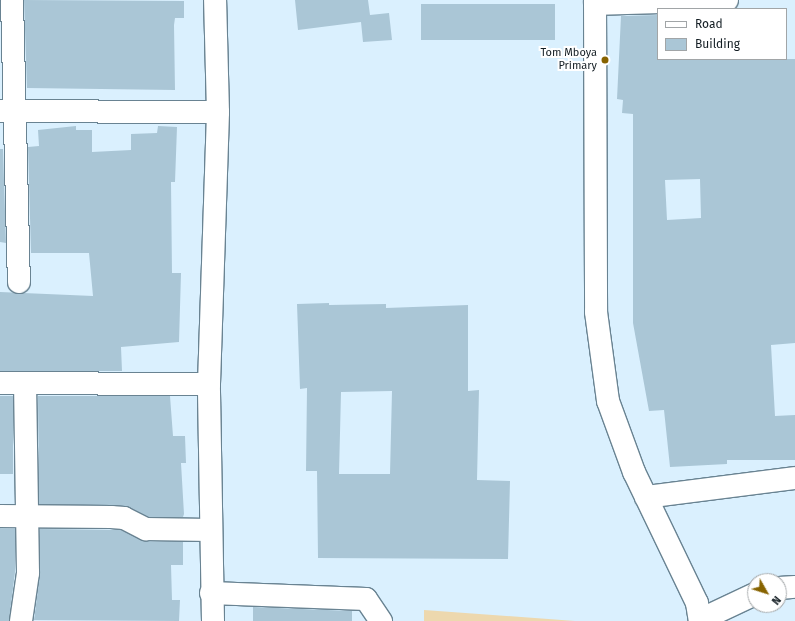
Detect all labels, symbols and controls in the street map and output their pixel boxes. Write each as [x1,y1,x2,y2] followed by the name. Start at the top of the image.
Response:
[657,8,787,60] legend
[695,17,723,31] text: Road
[695,37,740,51] text: Building
[540,47,597,73] place label: Tom Mboya Primary
[600,55,610,65] marker: Tom Mboya Primary
[747,573,787,613] north arrow
[769,593,783,607] text: N

